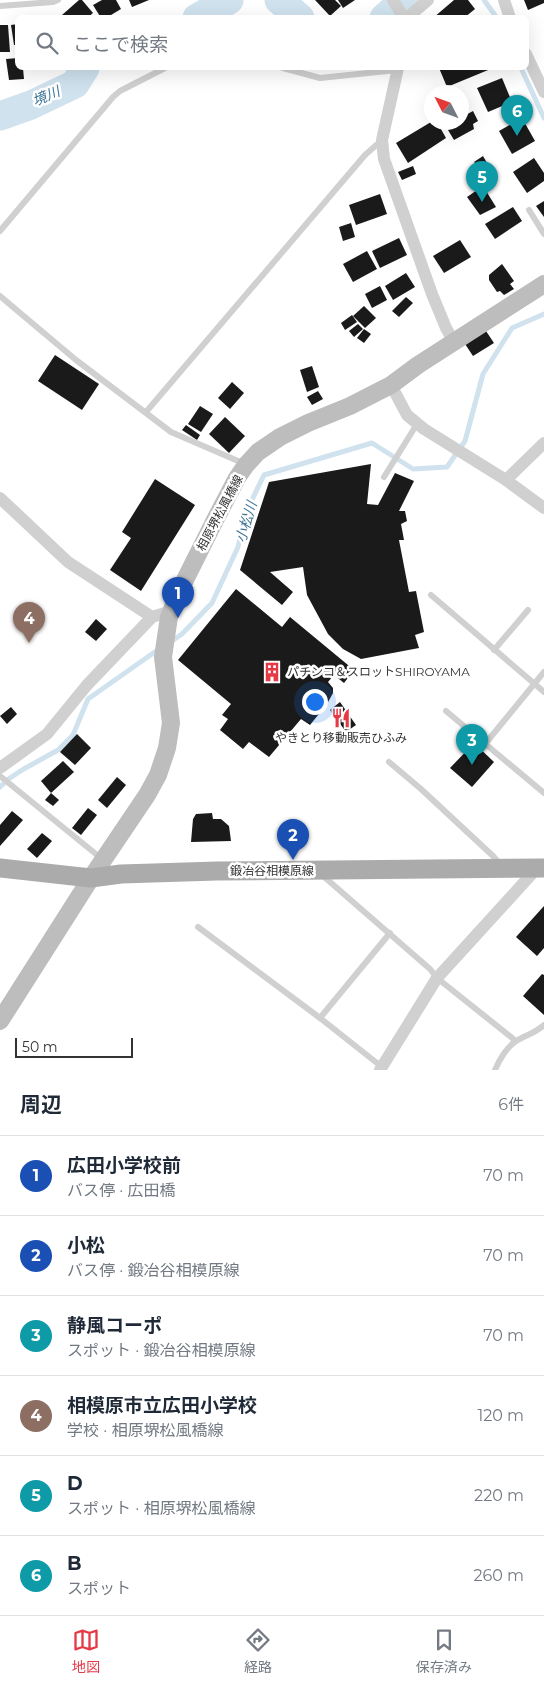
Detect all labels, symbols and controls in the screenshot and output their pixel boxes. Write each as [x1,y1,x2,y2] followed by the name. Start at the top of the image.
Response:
[15,15,529,70] search box
[33,29,61,57] icon: search
[73,33,168,56] text: ここで検索
[30,81,64,110] water label: 境川
[424,85,469,130] north arrow
[501,95,533,136] pin: 6
[466,161,498,202] pin: 5
[193,472,246,553] street label: 相原堺松風橋線
[231,497,261,545] water label: 小松川
[162,577,194,618] pin: 1
[13,602,45,643] pin: 4
[261,661,283,683] building icon: パチンコ＆スロットSHIROYAMA
[287,664,470,679] place label: パチンコ＆スロットSHIROYAMA
[302,689,328,715] your location
[330,707,352,729] restaurant icon: やきとり移動販売ひふみ
[456,724,488,765] pin: 3
[275,730,407,745] place label: やきとり移動販売ひふみ
[277,819,309,860] pin: 2
[230,863,314,878] street label: 鍛冶谷相模原線
[15,1035,132,1058] scale bar
[22,1038,58,1056] text: 50 m
[20,1092,62,1117] text: 周辺
[498,1095,524,1114] text: 6件
[67,1154,181,1177] text: 広田小学校前
[33,1166,39,1185] text: 1
[483,1166,524,1185] text: 70 m
[67,1181,175,1200] text: バス停 · 広田橋
[67,1234,105,1257] text: 小松
[31,1246,41,1265] text: 2
[483,1246,524,1265] text: 70 m
[67,1261,239,1280] text: バス停 · 鍛冶谷相模原線
[67,1314,162,1337] text: 静風コーポ
[31,1326,41,1345] text: 3
[483,1326,524,1345] text: 70 m
[67,1341,255,1360] text: スポット · 鍛冶谷相模原線
[67,1394,257,1417] text: 相模原市立広田小学校
[30,1406,42,1425] text: 4
[477,1406,524,1425] text: 120 m
[67,1421,223,1440] text: 学校 · 相原堺松風橋線
[67,1472,83,1495] text: D
[31,1486,41,1505] text: 5
[474,1486,524,1505] text: 220 m
[67,1499,255,1518] text: スポット · 相原堺松風橋線
[67,1552,82,1575] text: B
[31,1566,41,1585] text: 6
[473,1566,524,1585] text: 260 m
[67,1579,131,1598] text: スポット
[72,1626,100,1676] tab: 地図
[244,1626,272,1676] tab: 経路
[416,1626,472,1676] tab: 保存済み

